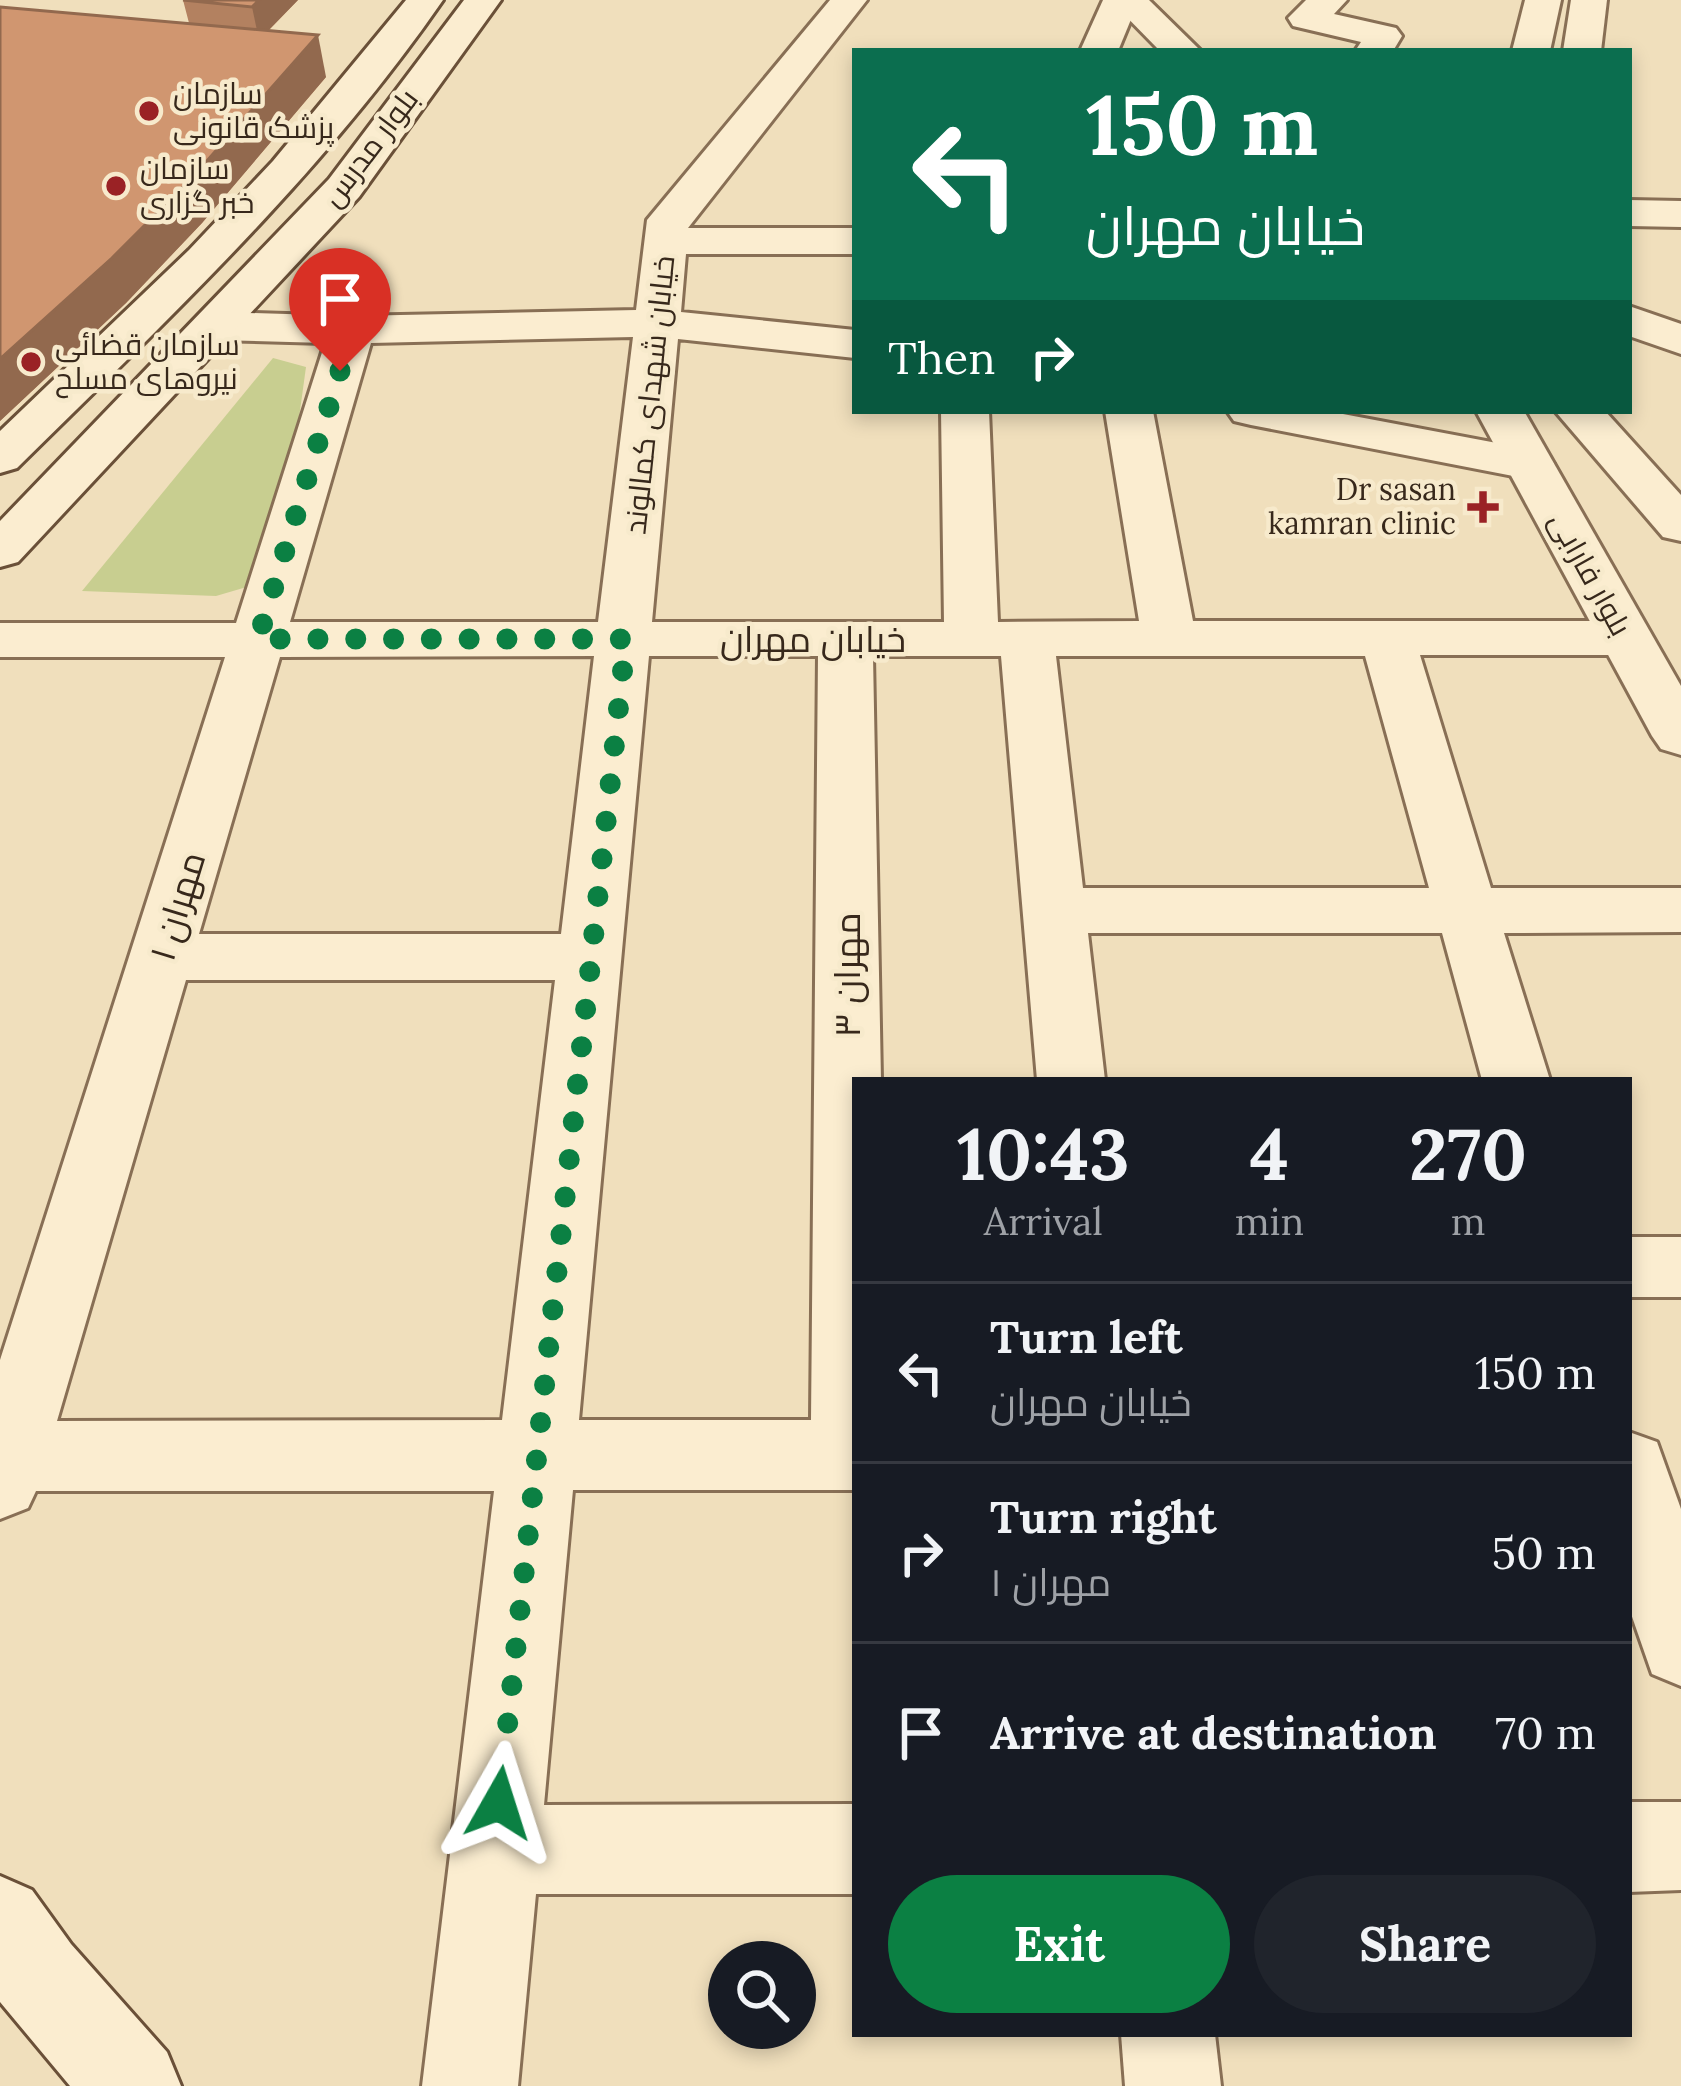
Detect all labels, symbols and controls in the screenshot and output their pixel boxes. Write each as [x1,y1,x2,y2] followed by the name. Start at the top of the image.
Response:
[1086,70,1318,178] text: 150 m
[173,74,334,147] place label: سازمان پزشک قانونی
[313,81,426,214] street label: بلوار مدرس
[888,96,1044,252] icon: left
[136,98,162,124] marker: سازمان پزشک قانونی
[140,149,254,221] place label: سازمان خبر گزاری
[103,173,129,199] marker: سازمان خبر گزاری
[1086,191,1365,260] text: خیابان مهران
[289,248,391,371] pin
[615,254,683,536] street label: خیابان شهدای کمالوند
[307,266,373,332] icon: arrive
[1019,324,1085,390] icon: right
[55,325,240,399] place label: سازمان قضائی نیروهای مسلح
[888,329,995,386] text: Then
[18,349,44,375] marker: سازمان قضائی نیروهای مسلح
[1268,470,1456,542] place label: Dr sasan kamran clinic
[1467,491,1499,523] marker: Dr sasan kamran clinic
[1541,505,1640,642] street label: بلوار فارابی
[720,616,906,662] street label: خیابان مهران
[139,846,215,966] street label: مهران ۱
[824,912,870,1038] street label: مهران ۳
[957,1108,1130,1200] text: 10:43
[1250,1108,1289,1200] text: 4
[1409,1108,1527,1200] text: 270
[984,1196,1103,1246] text: Arrival
[1235,1196,1304,1246] text: min
[1451,1196,1486,1246] text: m
[990,1308,1183,1365] text: Turn left
[888,1340,954,1406] icon: left
[1475,1344,1596,1401] text: 150 m
[990,1377,1192,1427] text: خیابان مهران
[990,1488,1217,1545] text: Turn right
[888,1520,954,1586] icon: right
[1491,1524,1596,1581] text: 50 m
[990,1557,1111,1607] text: مهران ۱
[888,1700,954,1766] icon: arrive
[990,1704,1437,1761] text: Arrive at destination
[1495,1704,1596,1761] text: 70 m
[436,1740,562,1866] position arrow
[888,1875,1230,2013] button: Exit
[1254,1875,1596,2013] button: Share
[708,1941,816,2049] map controls
[708,1941,816,2049] button: search

